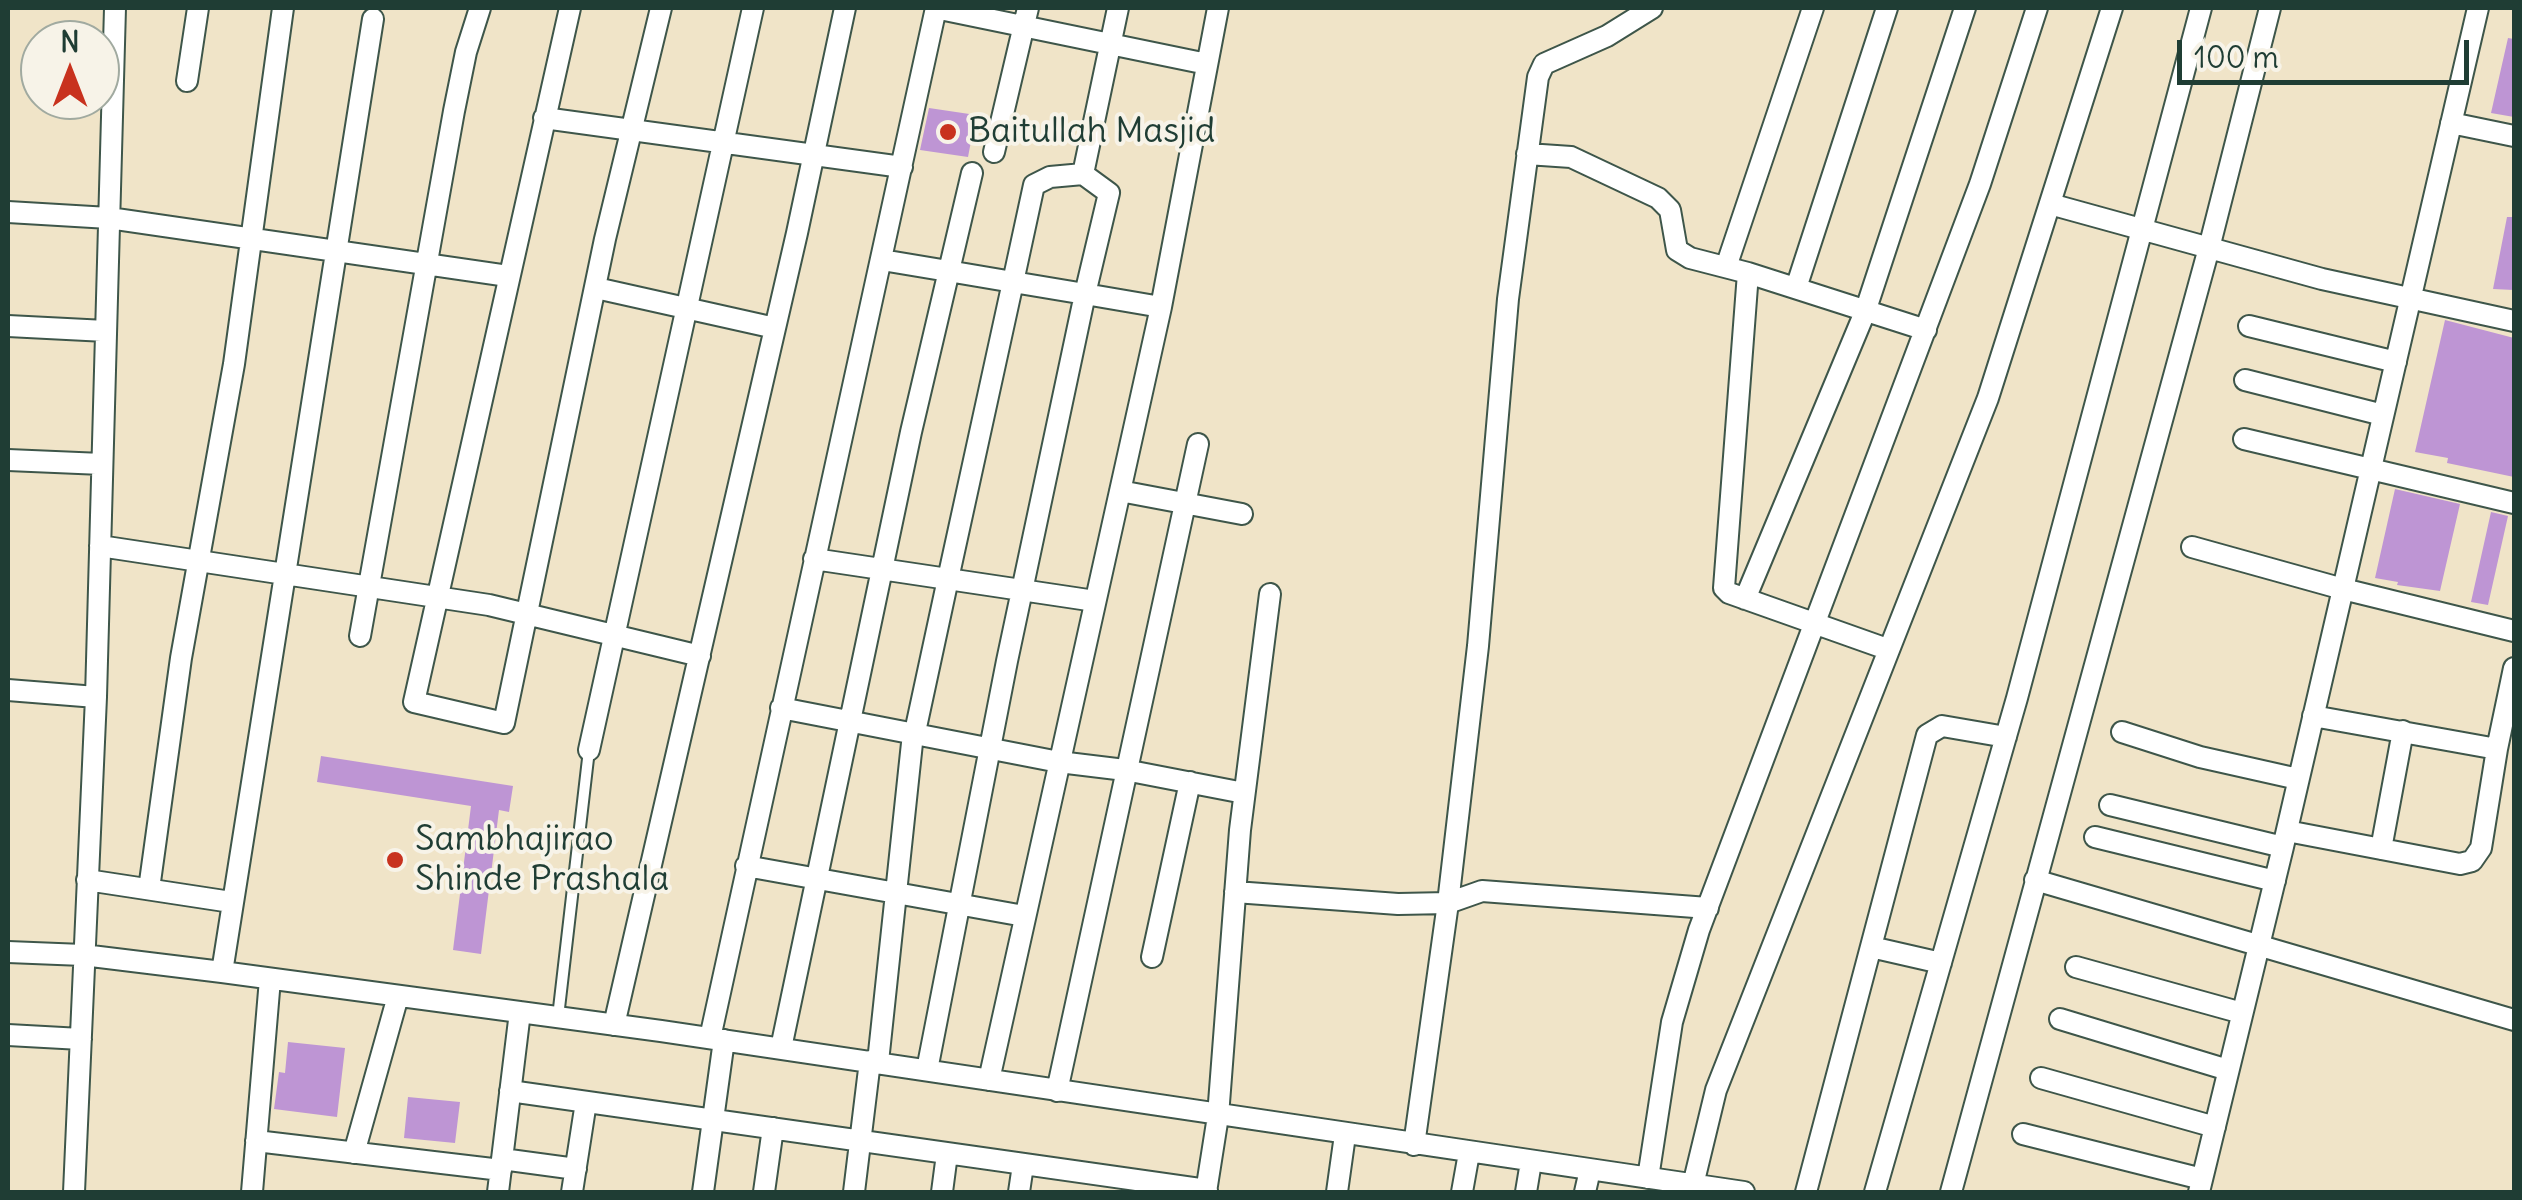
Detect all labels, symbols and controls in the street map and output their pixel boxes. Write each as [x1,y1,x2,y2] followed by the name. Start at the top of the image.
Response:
[20,20,120,120] north arrow
[2182,20,2474,82] scale bar
[60,24,80,60] text: N
[2194,38,2279,76] text: 100 m
[968,111,1215,153] place label: Baitullah Masjid
[937,121,959,143] marker: Baitullah Masjid
[415,819,669,901] place label: Sambhajirao Shinde Prashala
[384,849,406,871] marker: Sambhajirao Shinde Prashala

